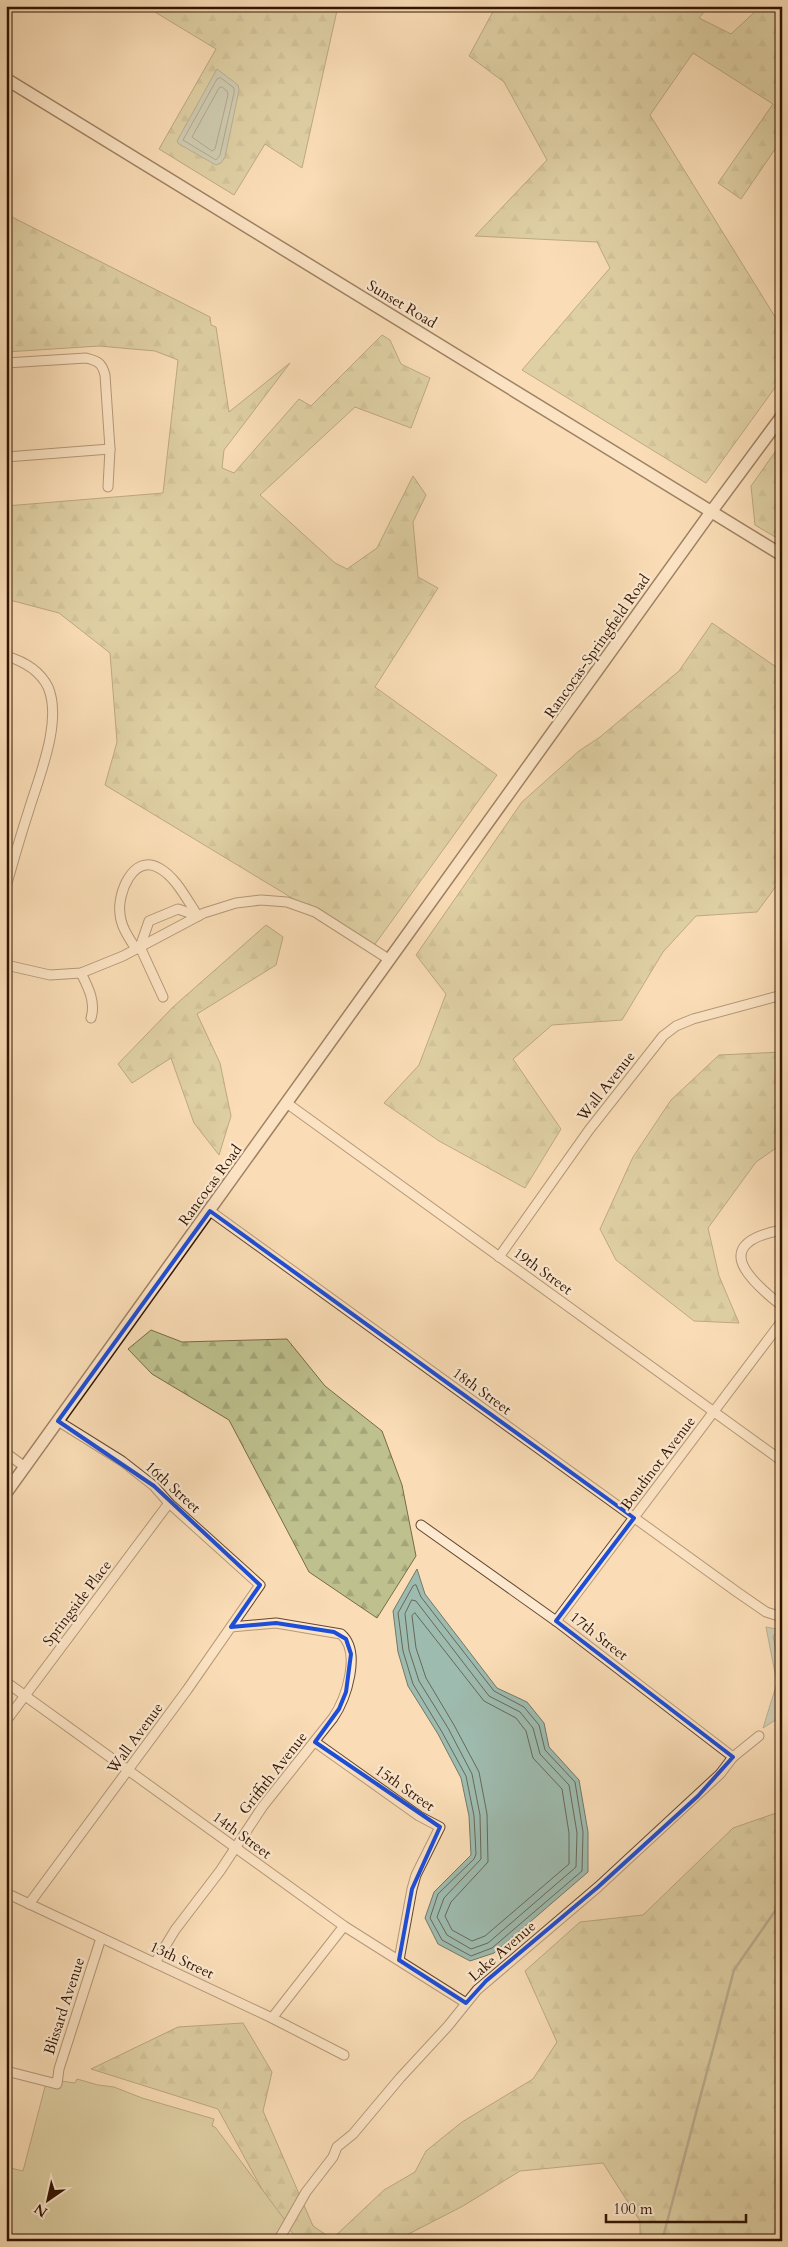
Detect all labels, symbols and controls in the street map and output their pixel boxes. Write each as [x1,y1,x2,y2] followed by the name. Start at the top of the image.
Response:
[363,275,441,333] street label: Sunset Road
[540,570,654,722] street label: Rancocas-Springfield Road
[572,1047,640,1126] street label: Wall Avenue
[174,1140,246,1230] street label: Rancocas Road
[509,1243,577,1299] street label: 19th Street
[448,1363,516,1419] street label: 18th Street
[616,1412,700,1514] street label: Boudinot Avenue
[141,1457,205,1518] street label: 16th Street
[38,1556,116,1650] street label: Springside Place
[566,1607,632,1665] street label: 17th Street
[102,1698,168,1778] street label: Wall Avenue
[234,1727,312,1819] street label: Griffith Avenue
[371,1760,439,1816] street label: 15th Street
[208,1807,276,1863] street label: 14th Street
[464,1916,540,1986] street label: Lake Avenue
[147,1936,217,1984] street label: 13th Street
[39,1955,89,2057] street label: Blissard Avenue
[22,2174,72,2224] north arrow
[606,2192,746,2224] scale bar
[31,2199,51,2222] text: N
[613,2199,653,2219] text: 100 m

